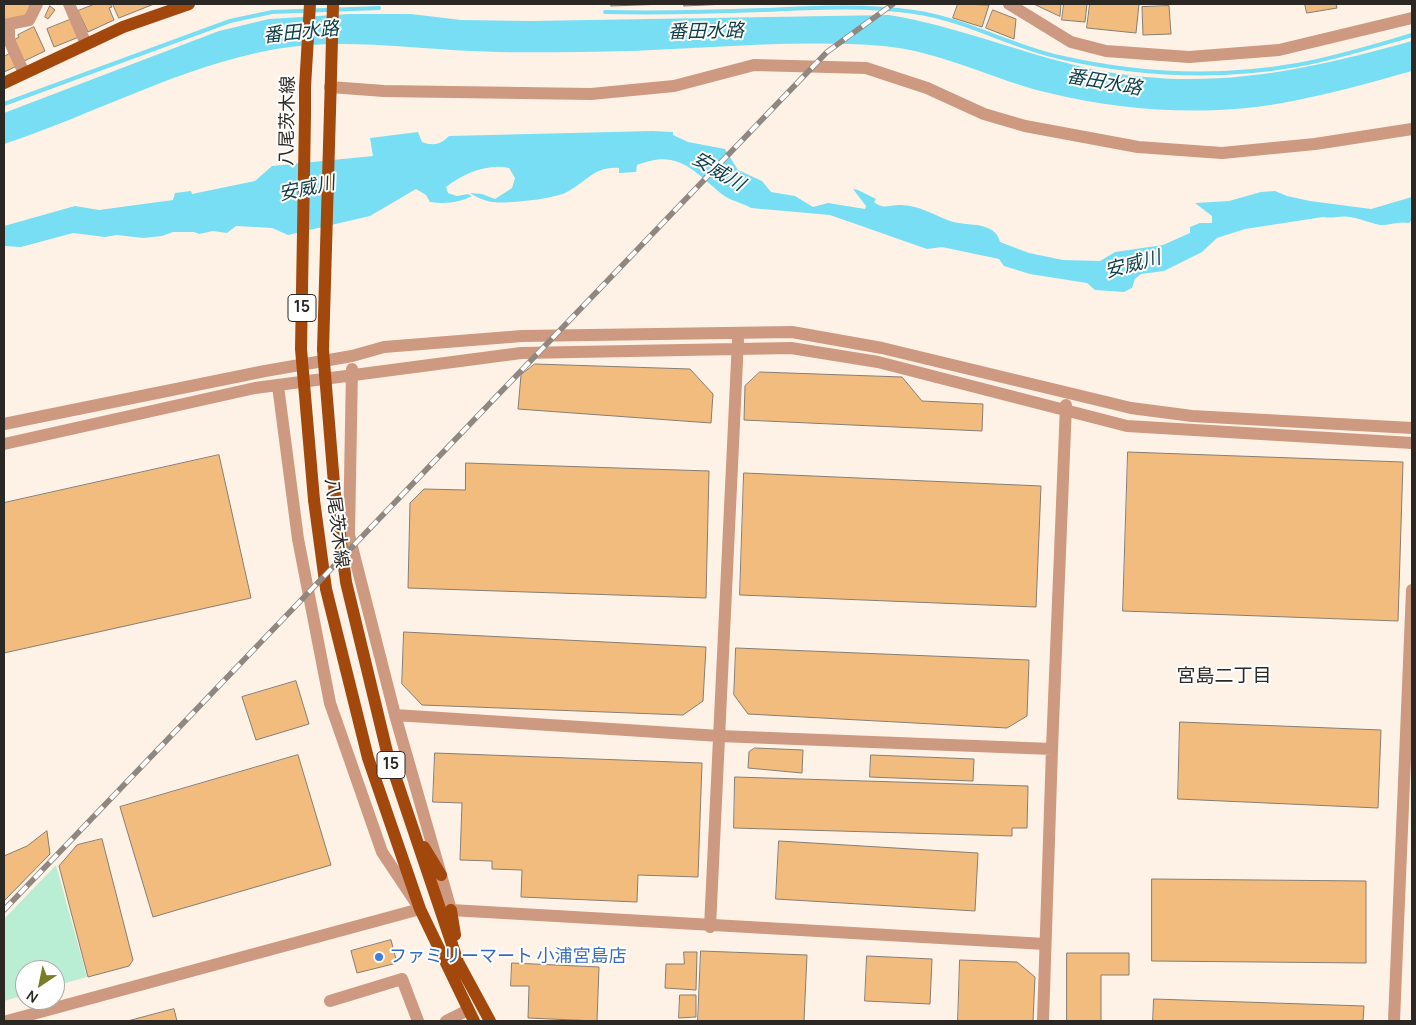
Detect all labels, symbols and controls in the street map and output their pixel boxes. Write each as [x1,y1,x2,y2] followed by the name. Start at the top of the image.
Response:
[262,18,340,48] water label: 番田水路
[668,20,744,44] water label: 番田水路
[1065,65,1143,101] water label: 番田水路
[276,76,300,166] street label: 八尾茨木線
[688,148,748,196] water label: 安威川
[277,172,337,206] water label: 安威川
[1103,247,1163,283] water label: 安威川
[288,294,316,322] road number: 15
[320,477,352,569] street label: 八尾茨木線
[1177,666,1271,688] district label: 宮島二丁目
[377,752,405,778] road number: 15
[389,946,627,968] place label: ファミリーマート 小浦宮島店
[373,951,385,963] marker: ファミリーマート 小浦宮島店
[15,960,65,1010] north arrow
[22,986,41,1008] text: N

